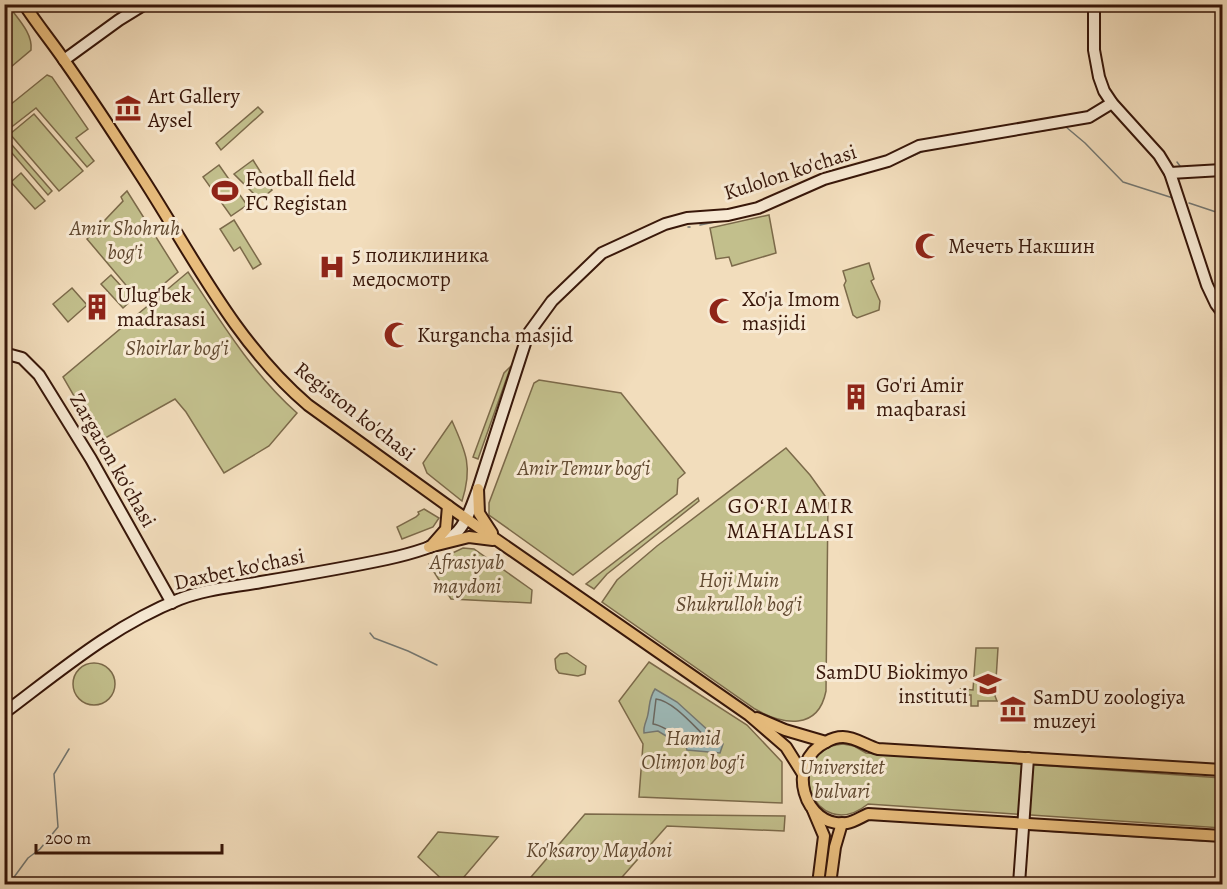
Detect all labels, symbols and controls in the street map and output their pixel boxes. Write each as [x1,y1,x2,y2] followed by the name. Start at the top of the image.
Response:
[147,82,241,134] place label: Art Gallery Aysel
[113,93,143,123] museum icon: Art Gallery Aysel
[720,137,860,207] street label: Kulolon ko'chasi
[245,165,356,217] place label: Football field FC Registan
[210,176,240,206] sports icon: Football field FC Registan
[69,214,180,266] park label: Amir Shohruh bog'i
[913,231,943,261] mosque icon: Мечеть Накшин
[948,232,1095,260] place label: Мечеть Накшин
[352,241,489,293] place label: 5 поликлиника медосмотр
[317,252,347,282] hospital icon: 5 поликлиника медосмотр
[117,281,206,333] place label: Ulug'bek mаdrаsasi
[742,285,840,337] place label: Xo'ja Imom masjidi
[82,292,112,322] building icon: Ulug'bek mаdrаsasi
[707,296,737,326] mosque icon: Xo'ja Imom masjidi
[382,320,412,350] mosque icon: Kurgancha masjid
[417,321,574,349] place label: Kurgancha masjid
[125,334,229,362] park label: Shoirlar bog'i
[289,355,421,467] street label: Registon ko'chasi
[876,371,967,423] place label: Go'ri Amir maqbarasi
[841,382,871,412] building icon: Go'ri Amir maqbarasi
[63,388,163,532] street label: Zargaron ko'chasi
[517,454,650,482] park label: Amir Temur bog‘i
[726,491,856,546] district label: GO‘RI AMIR MAHALLASI
[171,541,307,597] street label: Daxbet ko'chasi
[429,548,504,600] park label: Afrasiyab maydoni
[676,566,802,618] park label: Hoji Muin Shukrulloh bog'i
[816,658,968,710] place label: SamDU Biokimyo instituti
[973,669,1003,699] school or university icon: SamDU Biokimyo instituti
[1033,683,1185,735] place label: SamDU zoologiya muzeyi
[998,694,1028,724] museum icon: SamDU zoologiya muzeyi
[641,724,745,776] park label: Hamid Olimjon bog'i
[800,753,885,805] park label: Universitet bulvari
[36,817,222,855] scale bar
[45,826,91,850] text: 200 m
[526,836,672,864] park label: Ko'ksaroy Maydoni

